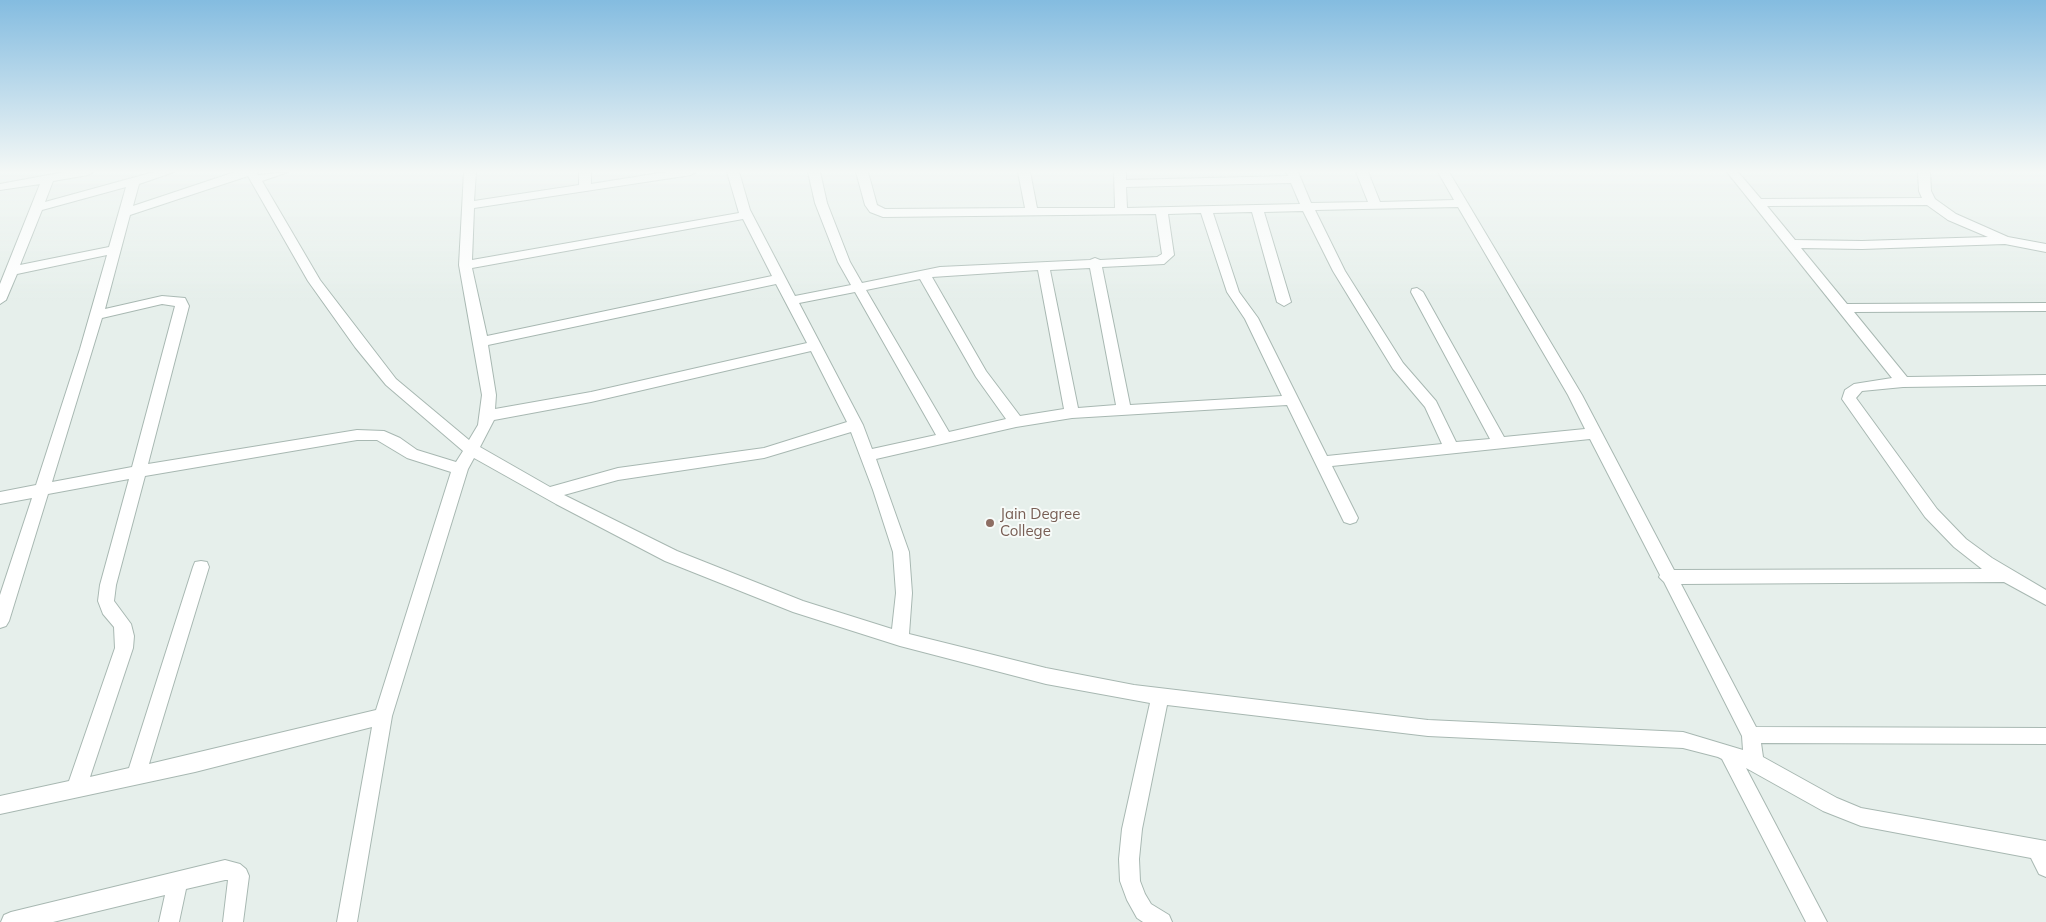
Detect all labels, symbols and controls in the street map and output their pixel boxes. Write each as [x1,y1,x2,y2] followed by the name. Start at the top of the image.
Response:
[1000,505,1080,540] place label: Jain Degree College
[984,517,996,529] marker: Jain Degree College

